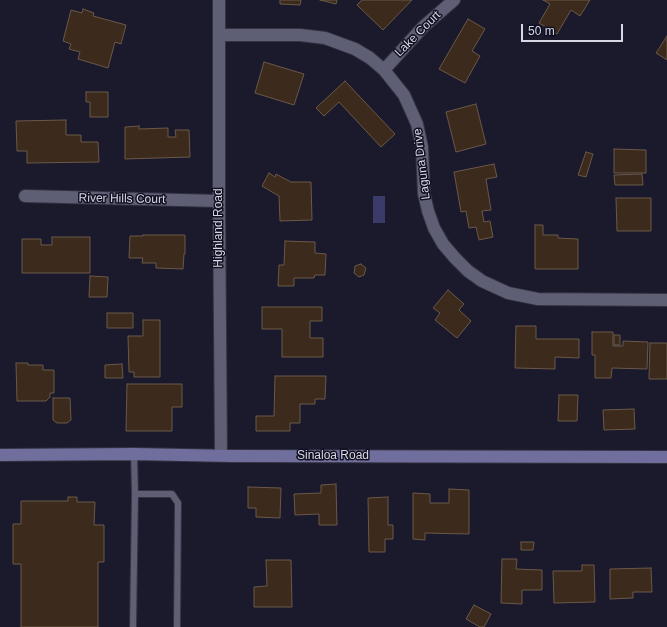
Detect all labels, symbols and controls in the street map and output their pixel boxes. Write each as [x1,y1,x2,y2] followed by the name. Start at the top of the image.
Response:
[392,8,444,60] street label: Lake Court
[523,16,625,42] scale bar
[528,24,555,38] text: 50 m
[411,128,433,200] street label: Laguna Drive
[212,188,226,268] street label: Highland Road
[79,191,165,207] street label: River Hills Court
[297,449,369,463] street label: Sinaloa Road

